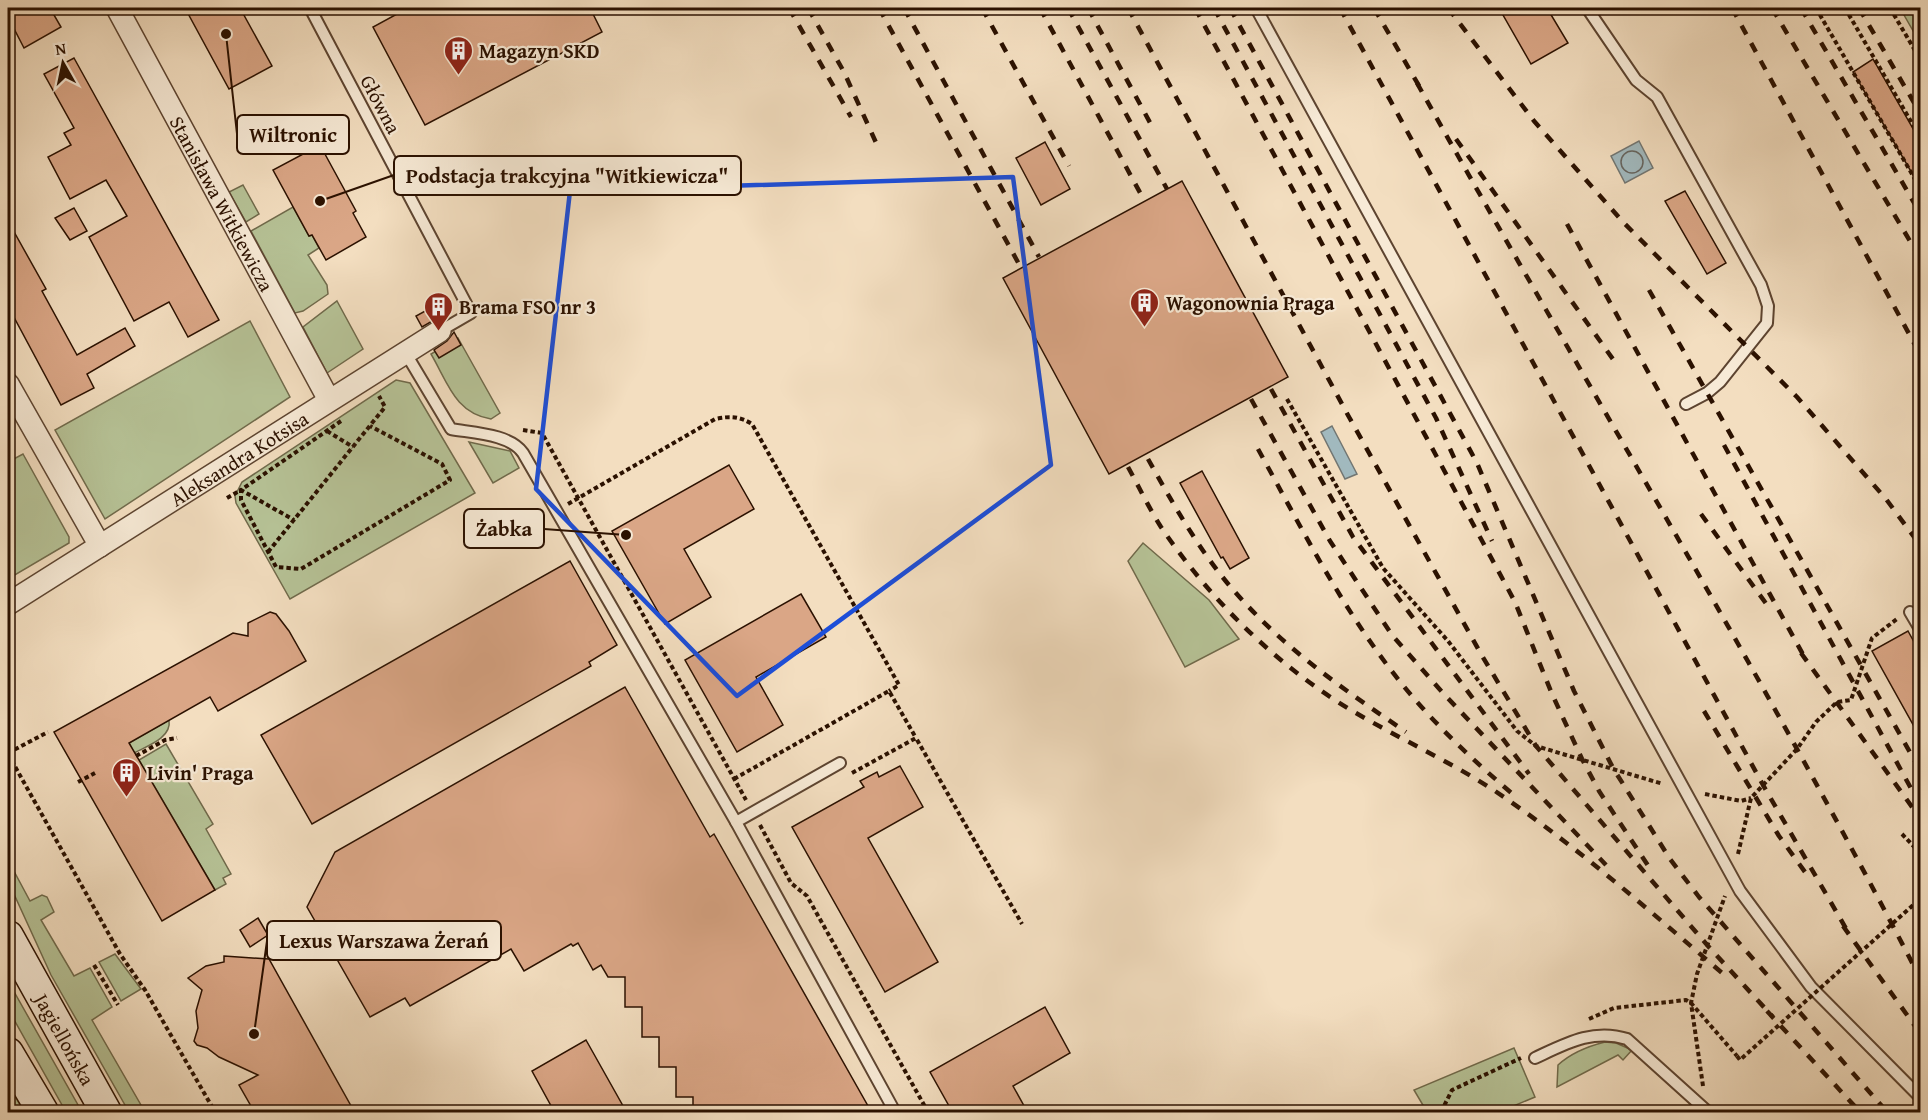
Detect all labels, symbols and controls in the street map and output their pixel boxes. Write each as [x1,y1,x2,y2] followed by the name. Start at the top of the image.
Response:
[33,33,93,93] north arrow
[442,34,474,76] building icon: Magazyn SKD
[53,35,68,61] text: N
[479,36,599,65] place label: Magazyn SKD
[353,69,409,139] street label: Główna
[163,110,282,297] street label: Stanisława Witkiewicza
[237,115,349,154] callout: Wiltronic
[249,119,337,150] text: Wiltronic
[394,156,741,195] callout: Podstacja trakcyjna "Witkiewicza"
[406,160,728,191] text: Podstacja trakcyjna "Witkiewicza"
[1129,286,1161,328] building icon: Wagonownia Praga
[1166,288,1335,317] place label: Wagonownia Praga
[422,290,454,332] building icon: Brama FSO nr 3
[459,292,596,321] place label: Brama FSO nr 3
[164,403,314,513] street label: Aleksandra Kotsisa
[464,509,544,548] callout: Żabka
[476,513,533,544] text: Żabka
[110,756,142,798] building icon: Livin' Praga
[147,758,254,787] place label: Livin' Praga
[267,921,501,960] callout: Lexus Warszawa Żerań
[279,925,489,956] text: Lexus Warszawa Żerań
[27,985,103,1091] street label: Jagiellońska

